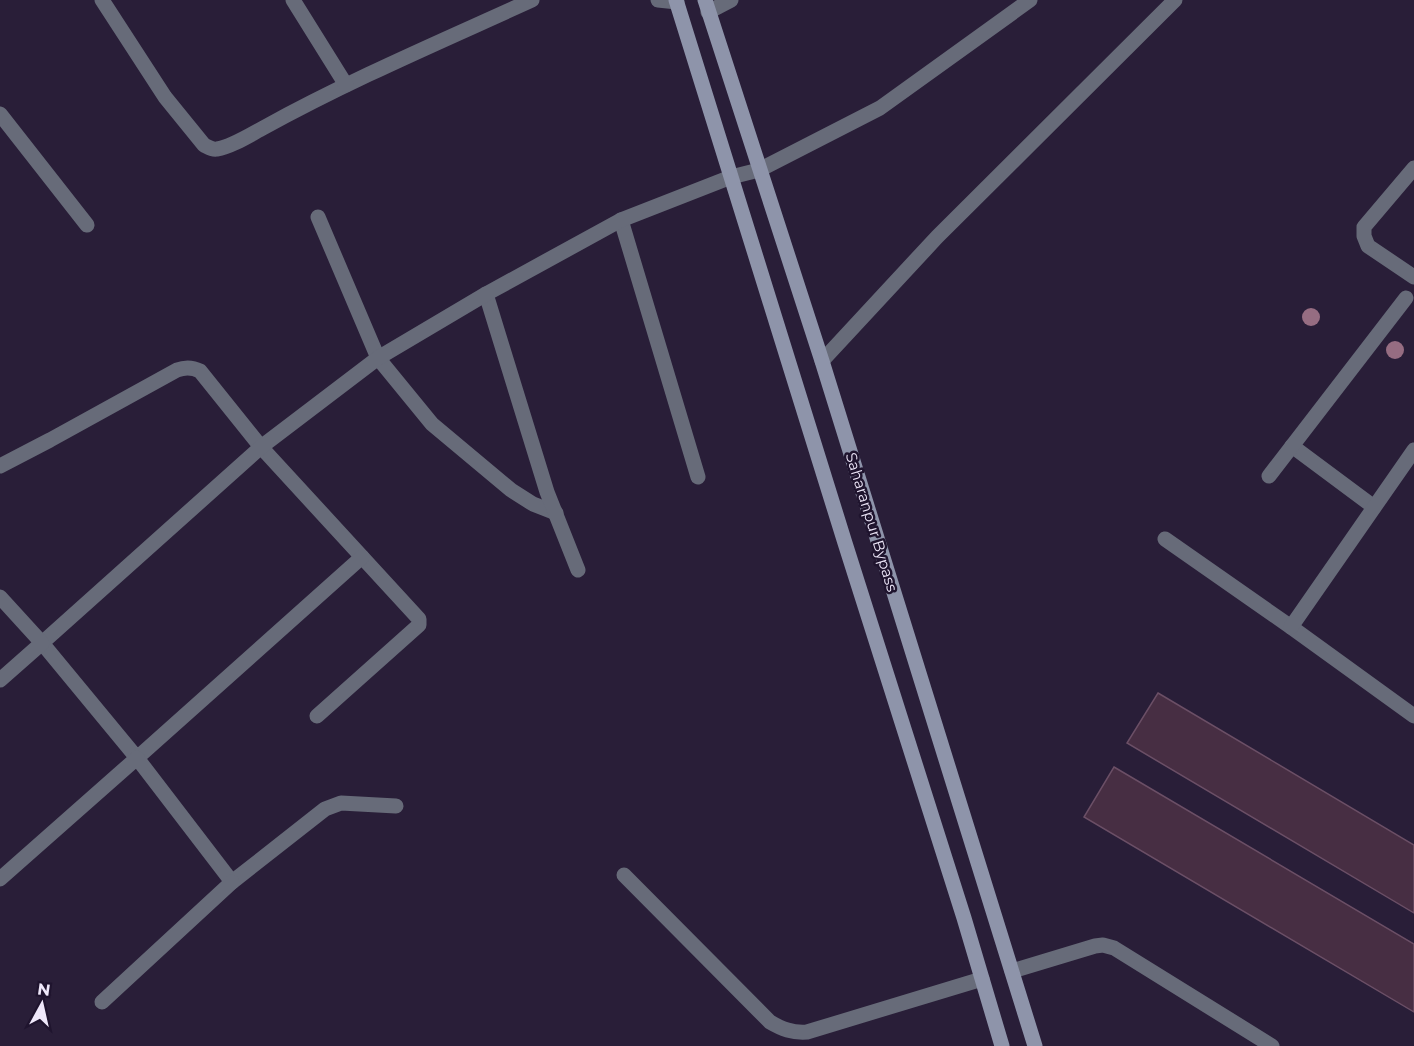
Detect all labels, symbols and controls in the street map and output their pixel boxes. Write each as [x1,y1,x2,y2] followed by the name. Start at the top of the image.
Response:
[842,450,902,594] street label: Saharanpur Bypass
[12,974,72,1034] north arrow
[36,979,52,1000] text: N

